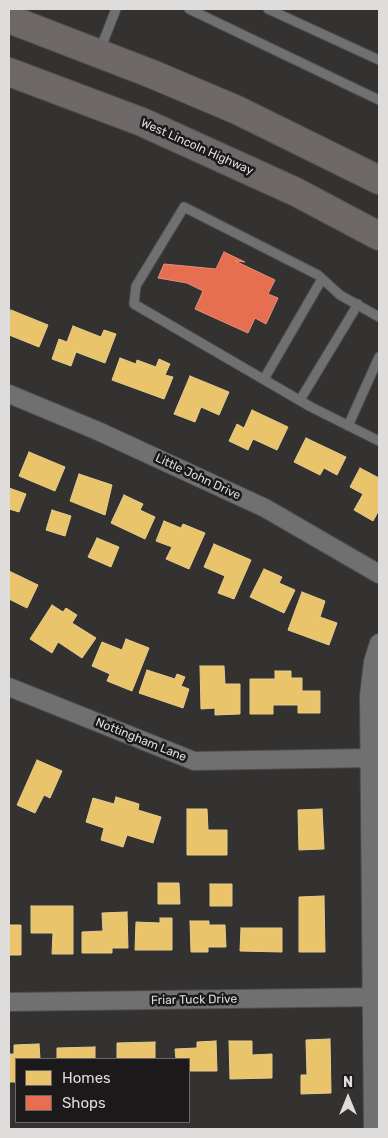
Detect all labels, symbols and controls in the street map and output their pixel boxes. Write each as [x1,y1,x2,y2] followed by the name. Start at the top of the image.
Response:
[138,116,256,178] street label: West Lincoln Highway
[153,451,243,503] street label: Little John Drive
[93,715,189,765] street label: Nottingham Lane
[151,992,237,1008] street label: Friar Tuck Drive
[15,1058,190,1123] legend
[62,1069,111,1087] text: Homes
[323,1073,373,1123] north arrow
[343,1074,353,1091] text: N
[62,1094,106,1112] text: Shops

